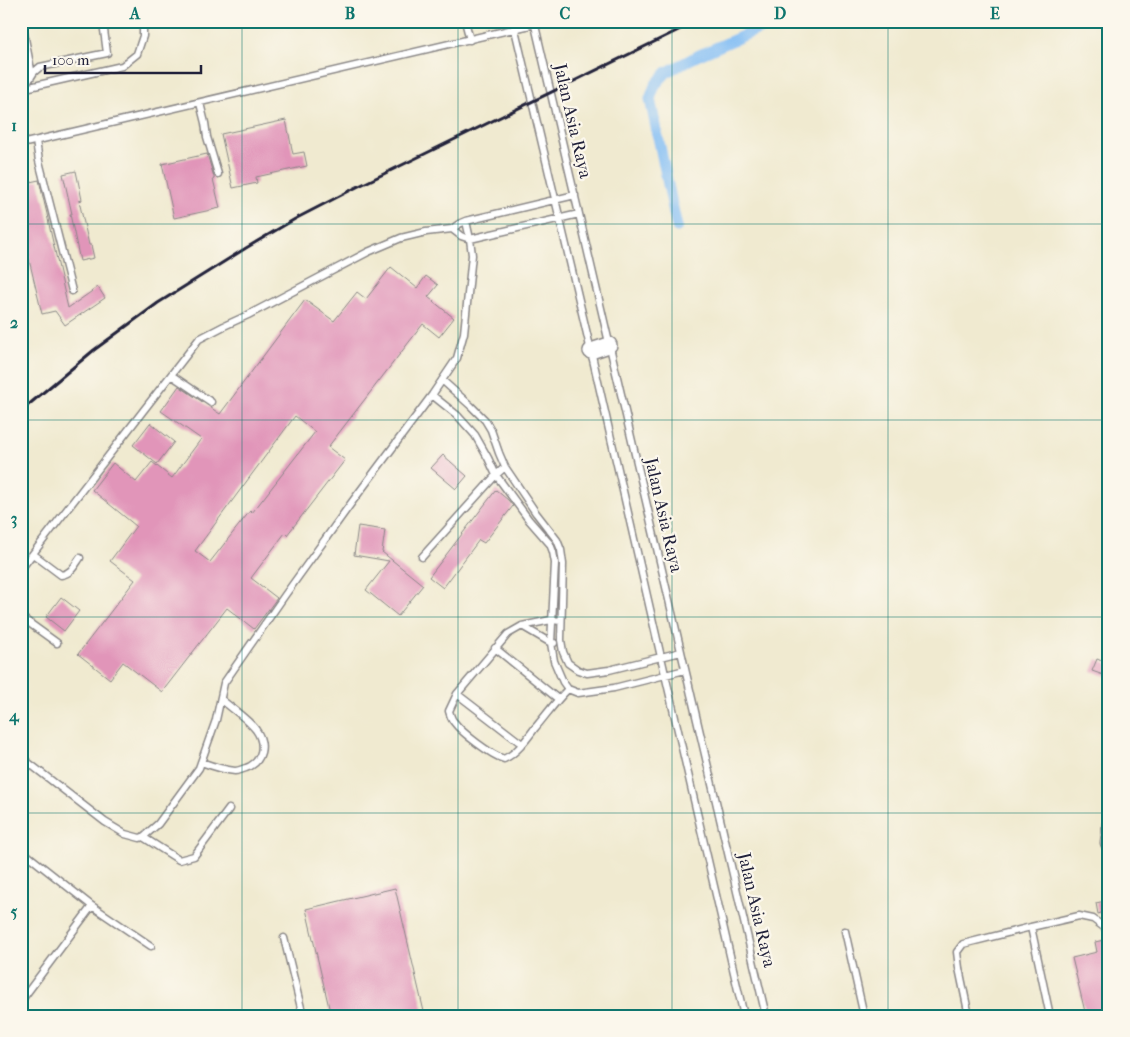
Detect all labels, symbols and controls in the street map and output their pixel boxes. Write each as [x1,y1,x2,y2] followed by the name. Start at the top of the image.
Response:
[129,4,141,23] text: A
[345,4,355,23] text: B
[560,4,571,23] text: C
[774,4,786,23] text: D
[990,4,1000,23] text: E
[45,42,201,74] scale bar
[52,51,90,69] text: 100 m
[549,60,596,181] street label: Jalan Asia Raya
[11,116,17,135] text: 1
[10,313,18,332] text: 2
[640,454,687,575] street label: Jalan Asia Raya
[11,509,17,529] text: 3
[8,706,20,726] text: 4
[733,849,780,970] street label: Jalan Asia Raya
[11,902,18,921] text: 5

